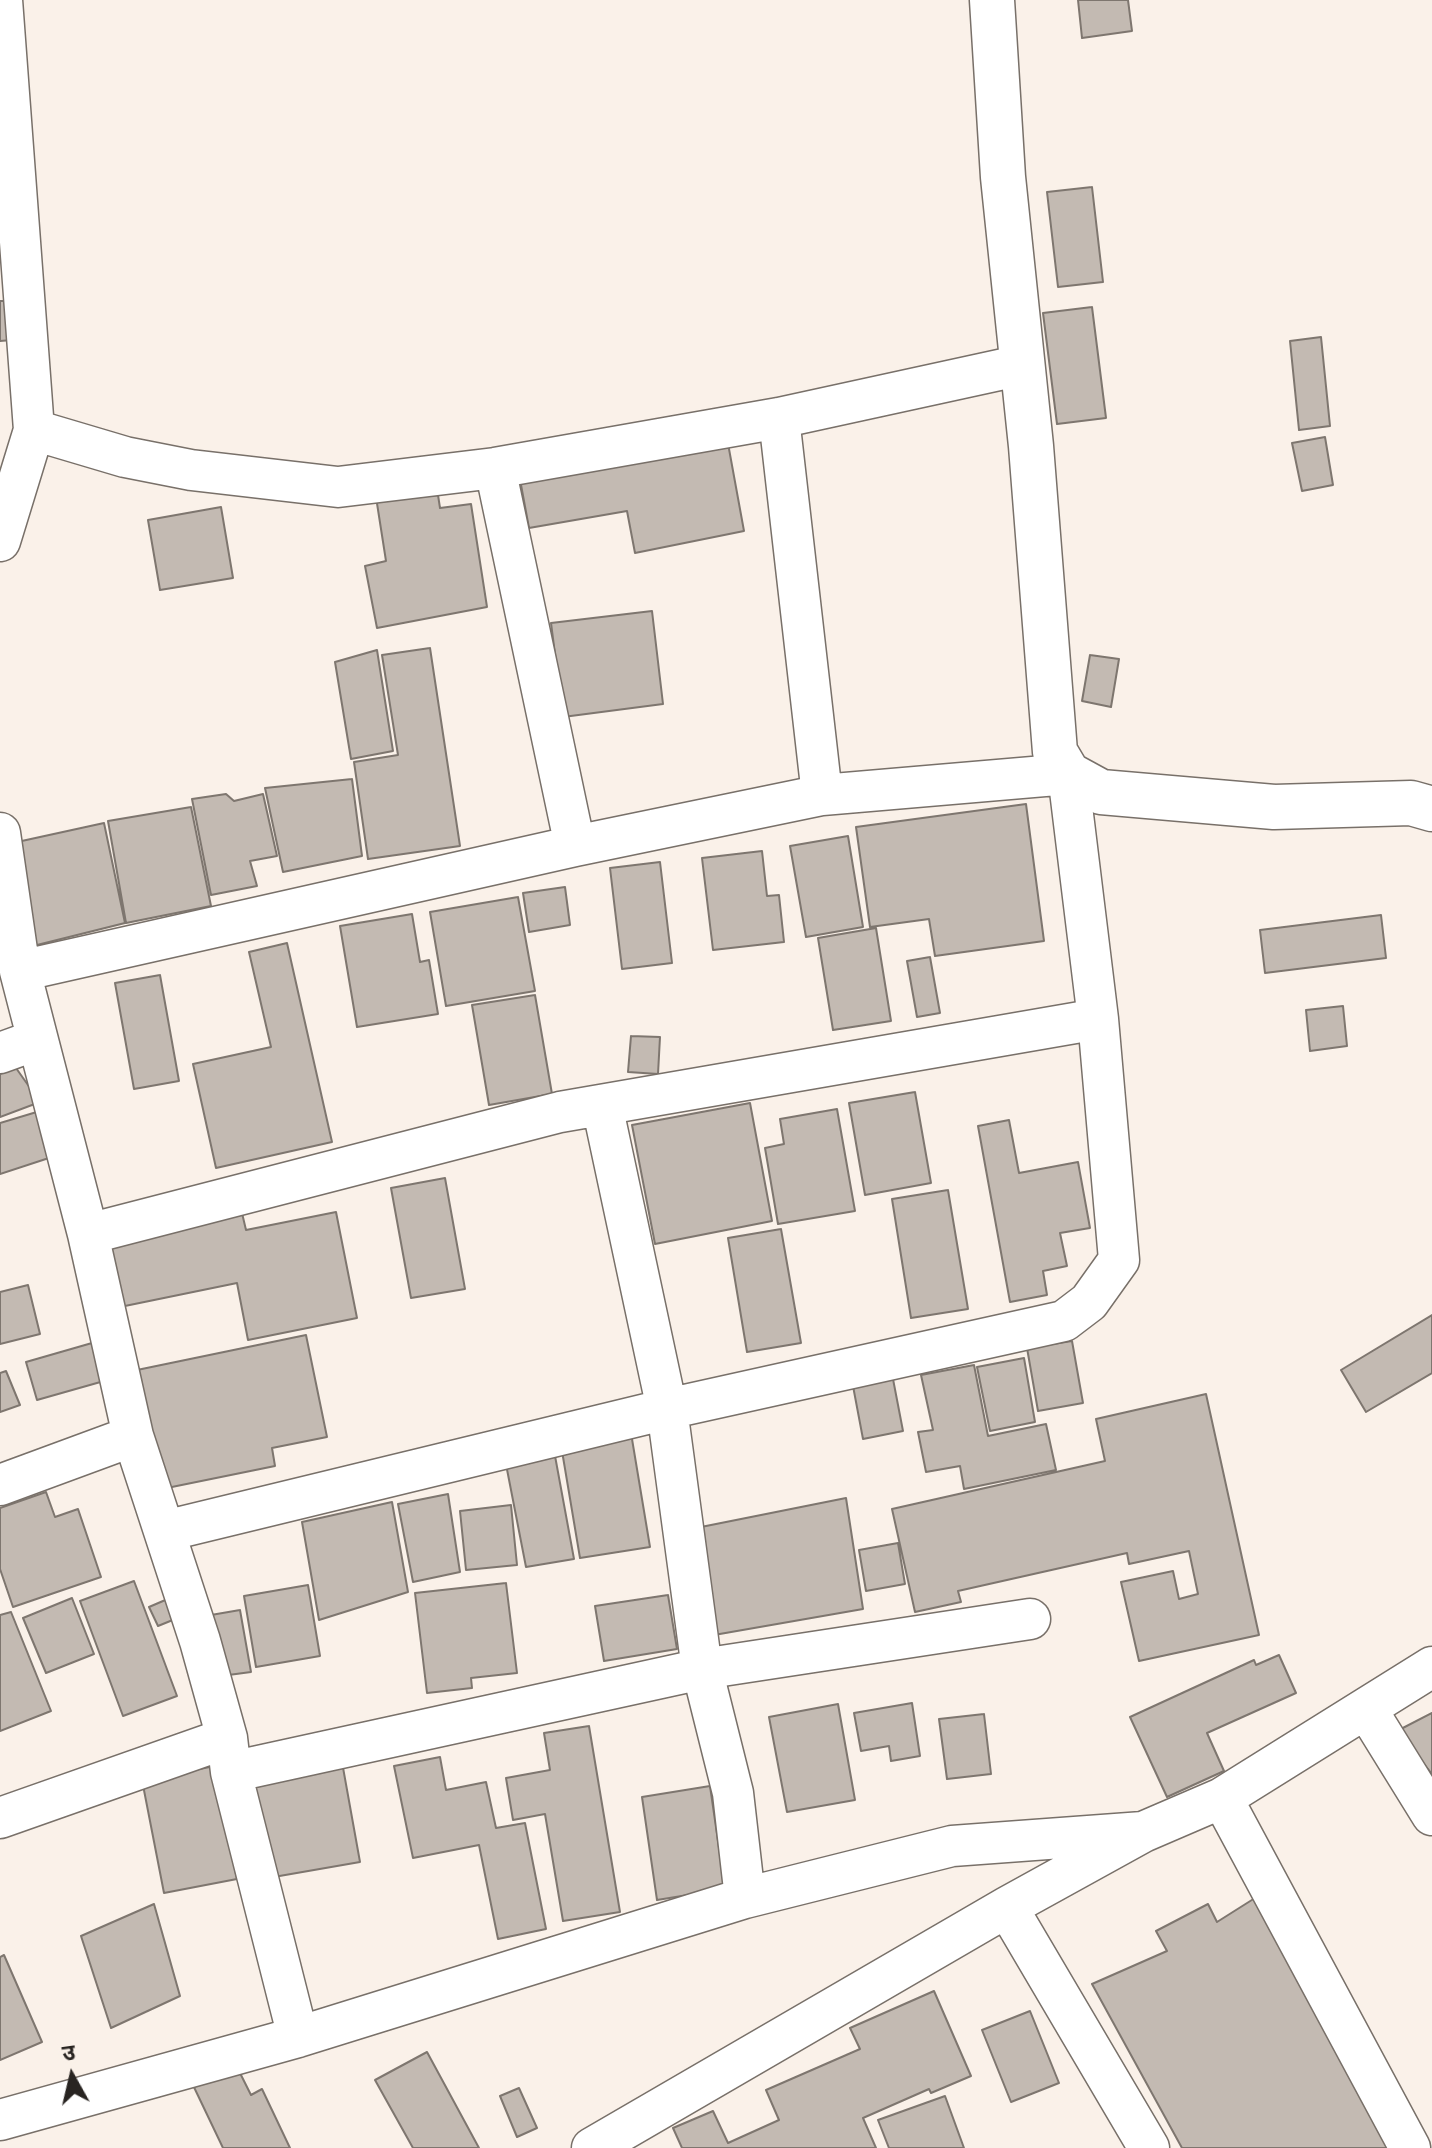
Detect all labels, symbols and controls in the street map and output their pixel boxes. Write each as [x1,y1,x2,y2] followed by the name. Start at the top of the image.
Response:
[32,2036,112,2116] north arrow
[60,2037,77,2067] text: उ

